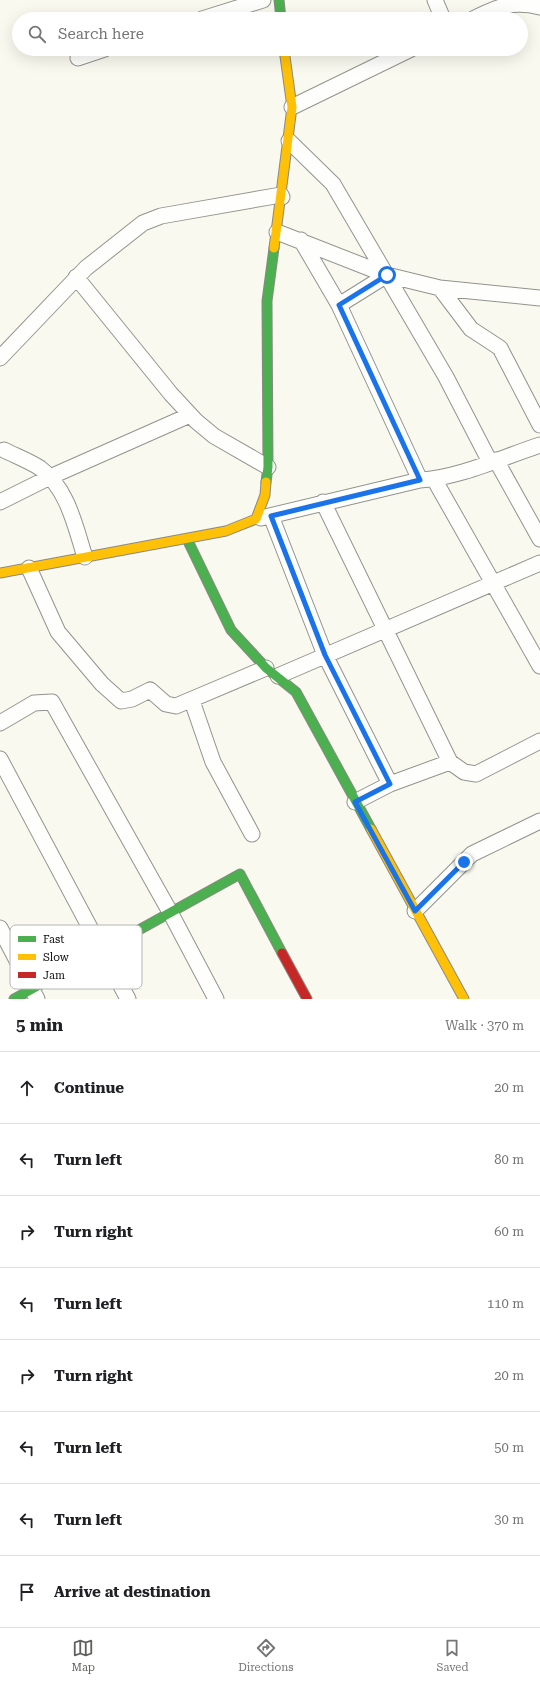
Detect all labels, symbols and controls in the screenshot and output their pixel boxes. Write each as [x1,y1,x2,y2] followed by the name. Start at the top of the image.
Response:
[12,12,528,56] search box
[26,23,48,45] icon: search
[58,25,144,43] text: Search here
[378,266,396,284] route start
[455,853,473,871] route end
[10,925,142,989] legend
[43,933,64,946] text: Fast
[43,951,70,964] text: Slow
[43,969,65,982] text: Jam
[16,1015,63,1035] text: 5 min
[445,1018,524,1033] text: Walk · 370 m
[16,1077,38,1099] icon: ahead
[54,1079,124,1097] text: Continue
[494,1080,524,1095] text: 20 m
[16,1149,38,1171] icon: left
[54,1151,122,1169] text: Turn left
[494,1152,524,1167] text: 80 m
[16,1221,38,1243] icon: right
[54,1223,133,1241] text: Turn right
[494,1224,524,1239] text: 60 m
[16,1293,38,1315] icon: left
[54,1295,122,1313] text: Turn left
[487,1296,524,1311] text: 110 m
[16,1365,38,1387] icon: right
[54,1367,133,1385] text: Turn right
[494,1368,524,1383] text: 20 m
[16,1437,38,1459] icon: left
[54,1439,122,1457] text: Turn left
[494,1440,524,1455] text: 50 m
[16,1509,38,1531] icon: left
[54,1511,122,1529] text: Turn left
[494,1512,524,1527] text: 30 m
[16,1581,38,1603] icon: arrive
[54,1583,210,1601] text: Arrive at destination
[72,1637,95,1674] tab: Map
[238,1637,293,1674] tab: Directions
[437,1637,468,1674] tab: Saved

